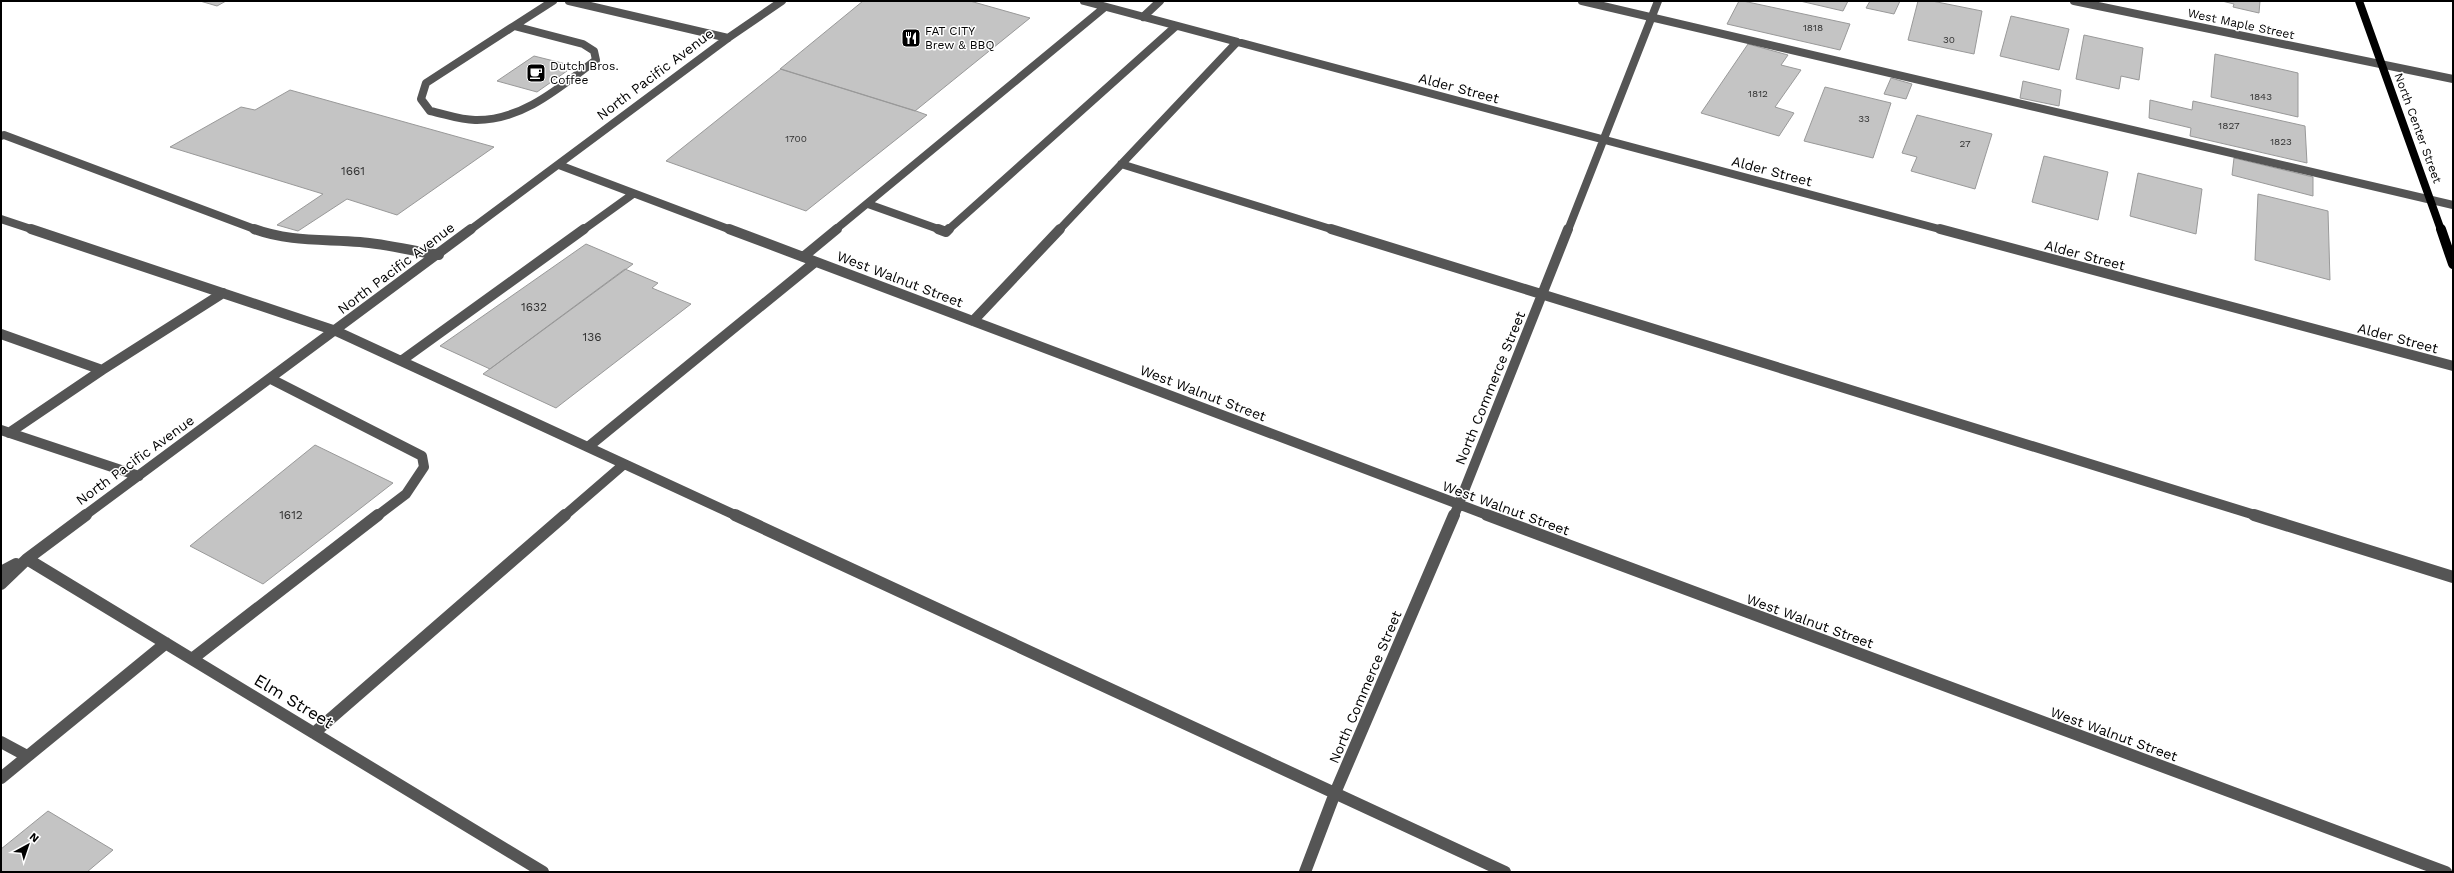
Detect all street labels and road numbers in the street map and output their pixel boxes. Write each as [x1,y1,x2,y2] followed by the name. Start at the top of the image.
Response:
[2186,6,2296,42] street label: West Maple Street
[593,25,717,123] street label: North Pacific Avenue
[1417,70,1501,106] street label: Alder Street
[2392,71,2444,185] street label: North Center Street
[1730,153,1814,189] street label: Alder Street
[334,219,458,317] street label: North Pacific Avenue
[2043,237,2127,273] street label: Alder Street
[835,248,965,311] street label: West Walnut Street
[1452,309,1528,467] street label: North Commerce Street
[2356,320,2440,356] street label: Alder Street
[1138,362,1268,425] street label: West Walnut Street
[73,412,197,508] street label: North Pacific Avenue
[1440,478,1572,538] street label: West Walnut Street
[1744,591,1876,651] street label: West Walnut Street
[1326,608,1405,766] street label: North Commerce Street
[251,669,337,733] street label: Elm Street
[2048,704,2180,764] street label: West Walnut Street

